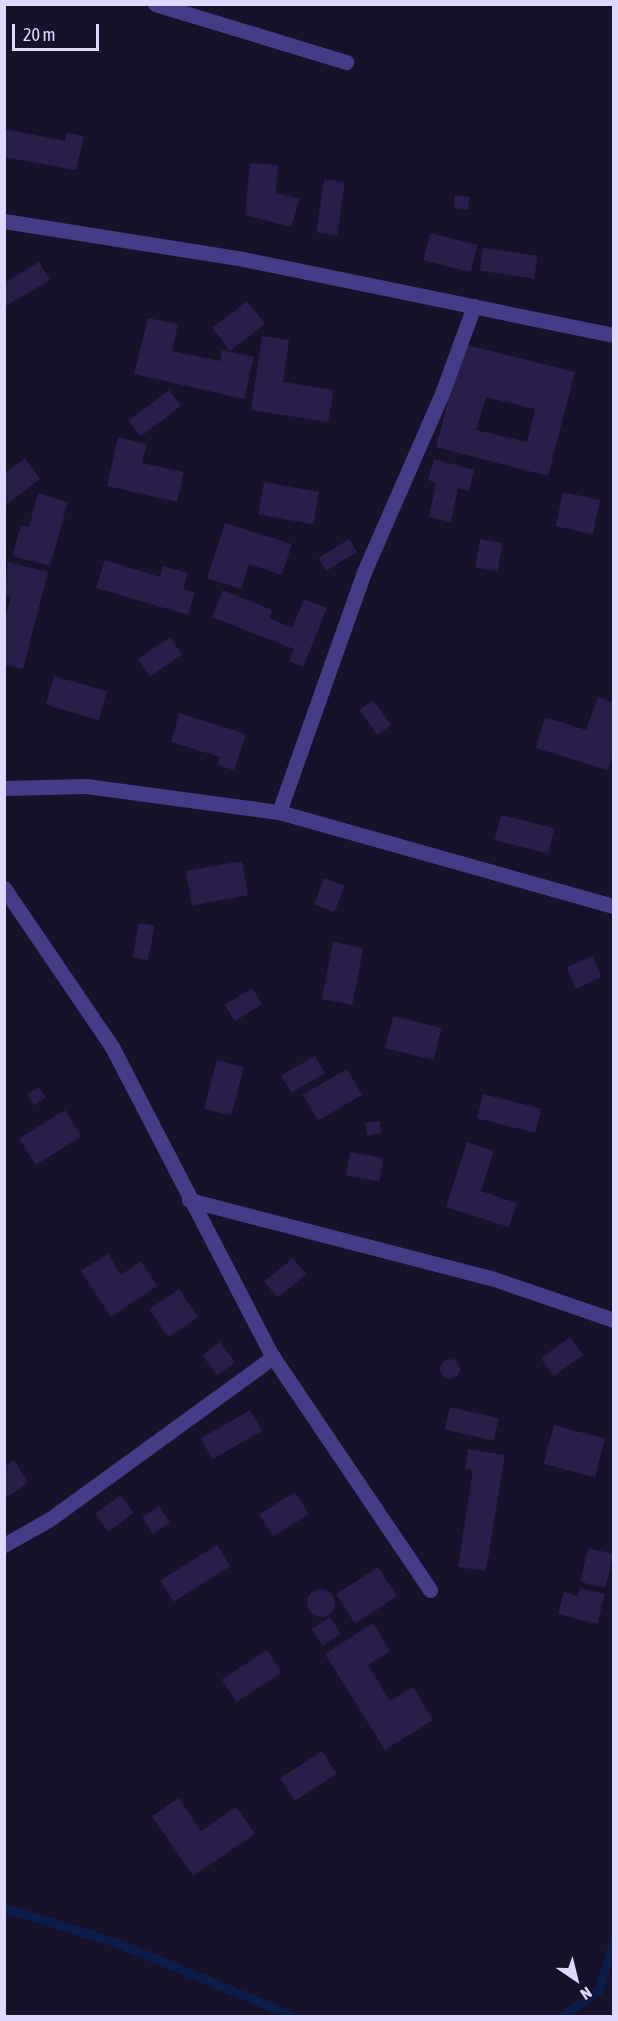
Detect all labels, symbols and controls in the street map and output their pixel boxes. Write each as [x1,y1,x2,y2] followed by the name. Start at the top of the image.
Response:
[15,12,102,50] scale bar
[23,24,55,45] text: 20 m
[546,1949,606,2009] north arrow
[577,1984,595,2004] text: N

